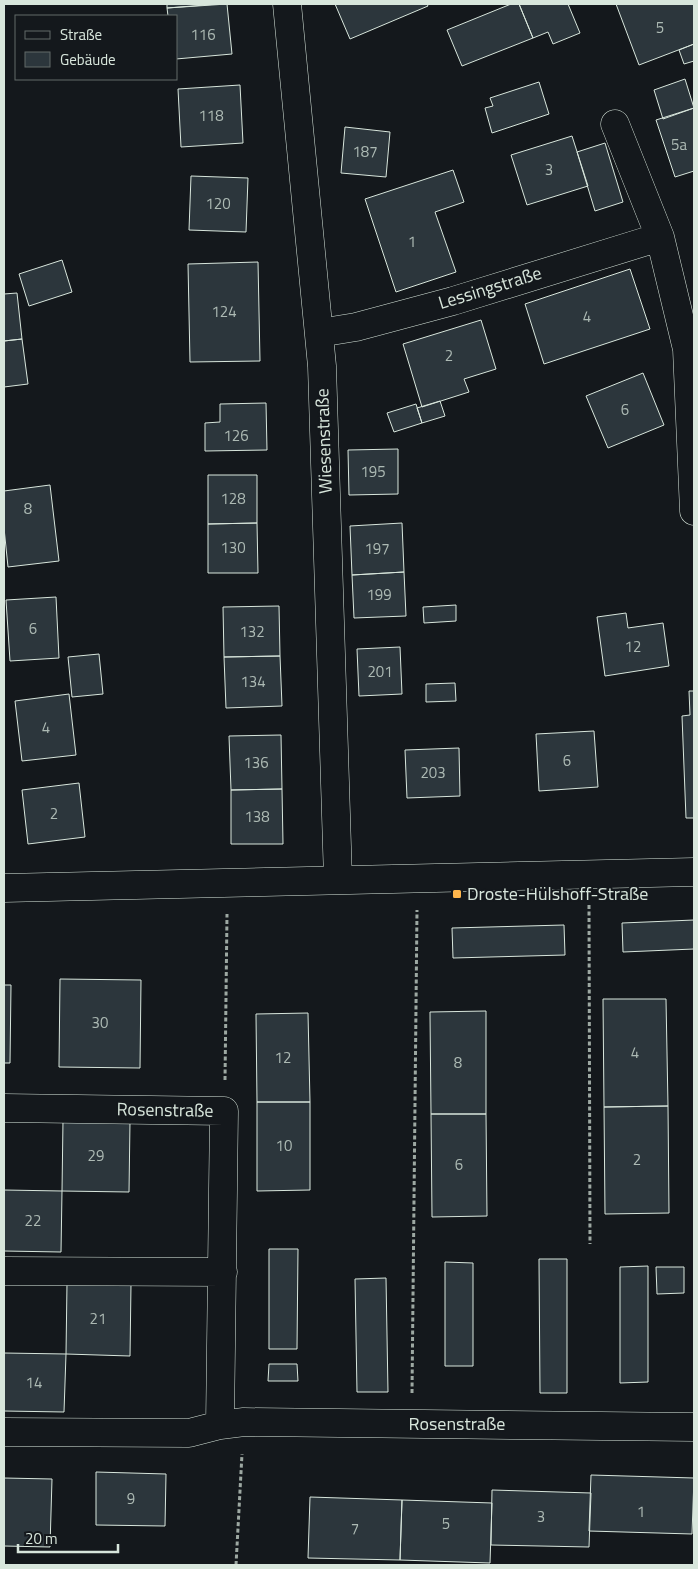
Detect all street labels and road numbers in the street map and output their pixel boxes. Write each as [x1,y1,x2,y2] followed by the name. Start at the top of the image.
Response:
[435,259,545,316] street label: Lessingstraße
[308,388,339,494] street label: Wiesenstraße
[116,1095,214,1124] street label: Rosenstraße
[409,1410,505,1437] street label: Rosenstraße

